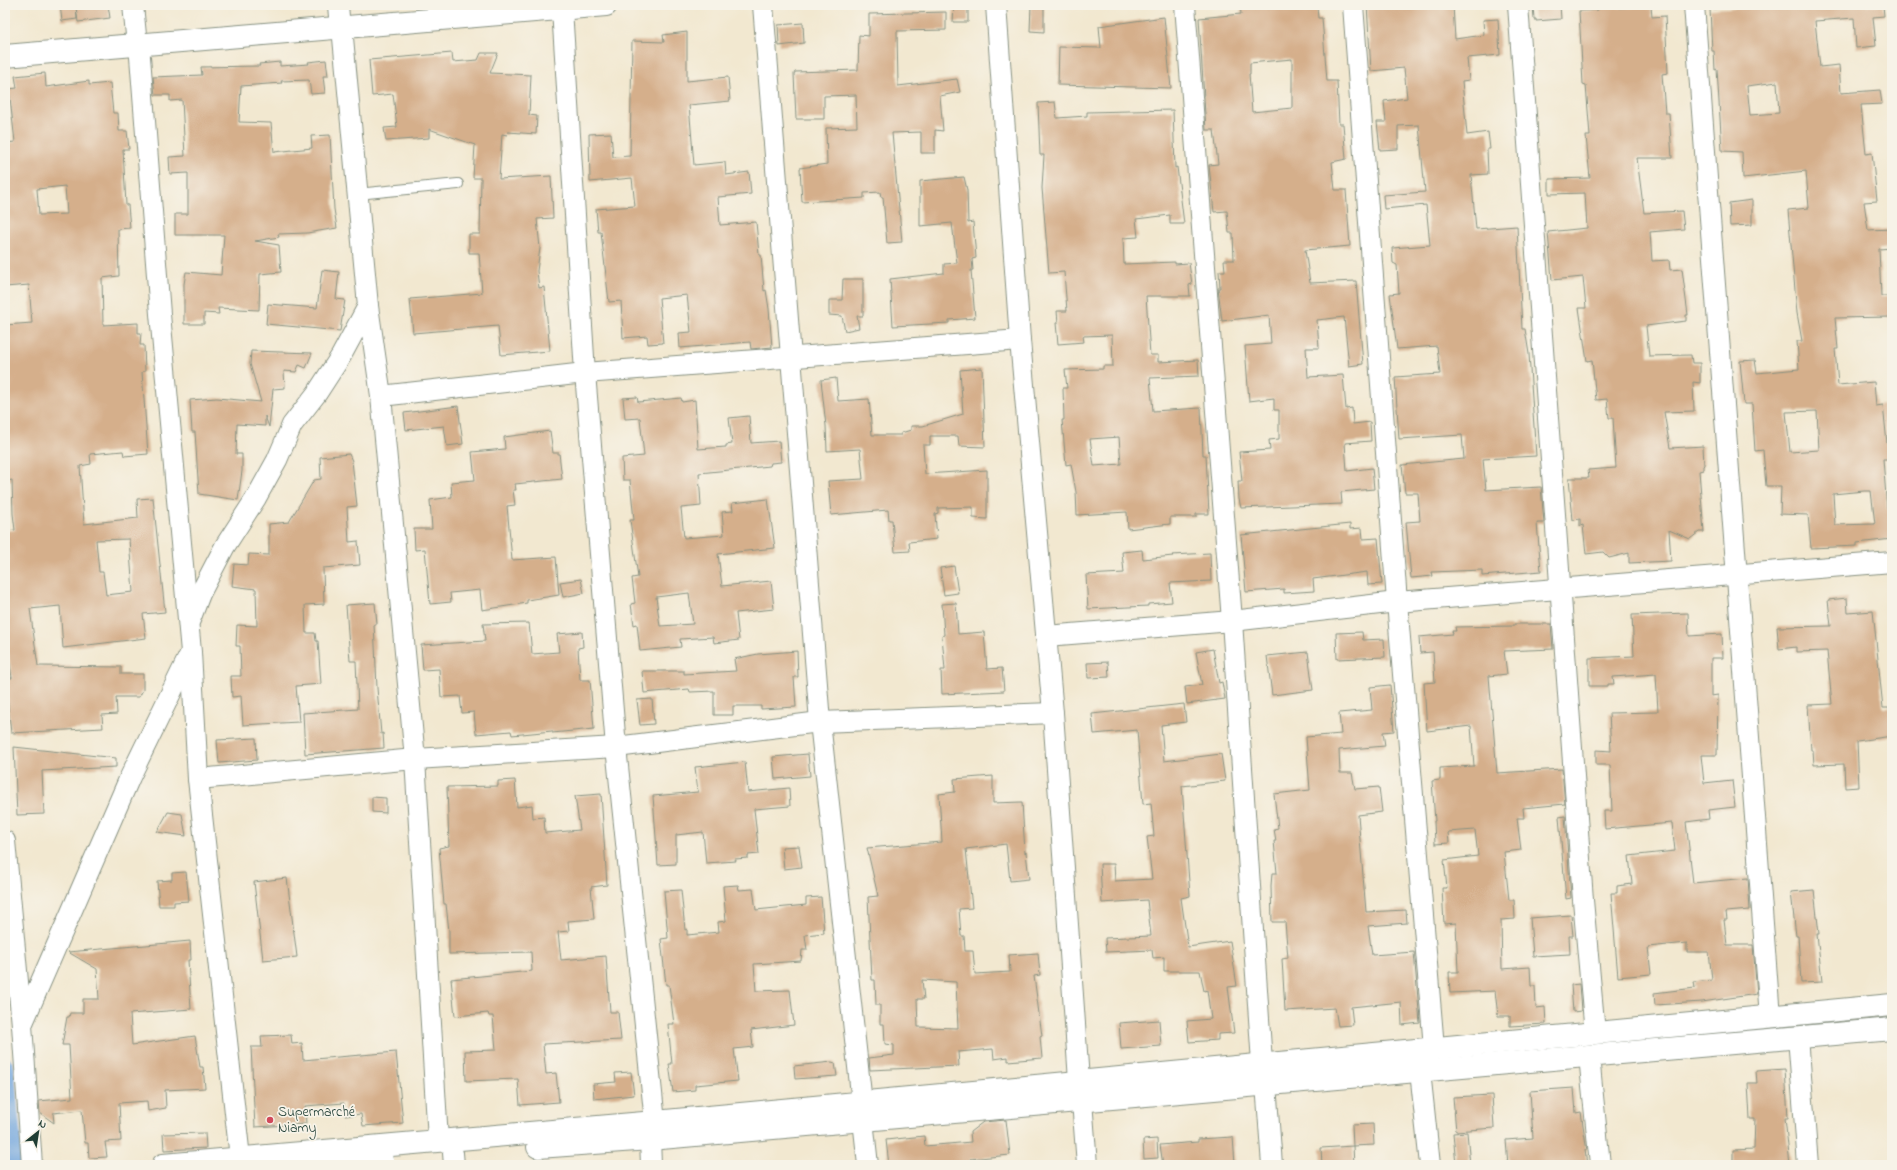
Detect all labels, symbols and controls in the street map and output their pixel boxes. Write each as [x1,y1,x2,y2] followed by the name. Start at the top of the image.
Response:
[278,1102,356,1140] place label: Supermarché Niamy
[18,1112,58,1152] north arrow
[35,1115,50,1133] text: N
[265,1115,275,1125] marker: Supermarché Niamy

